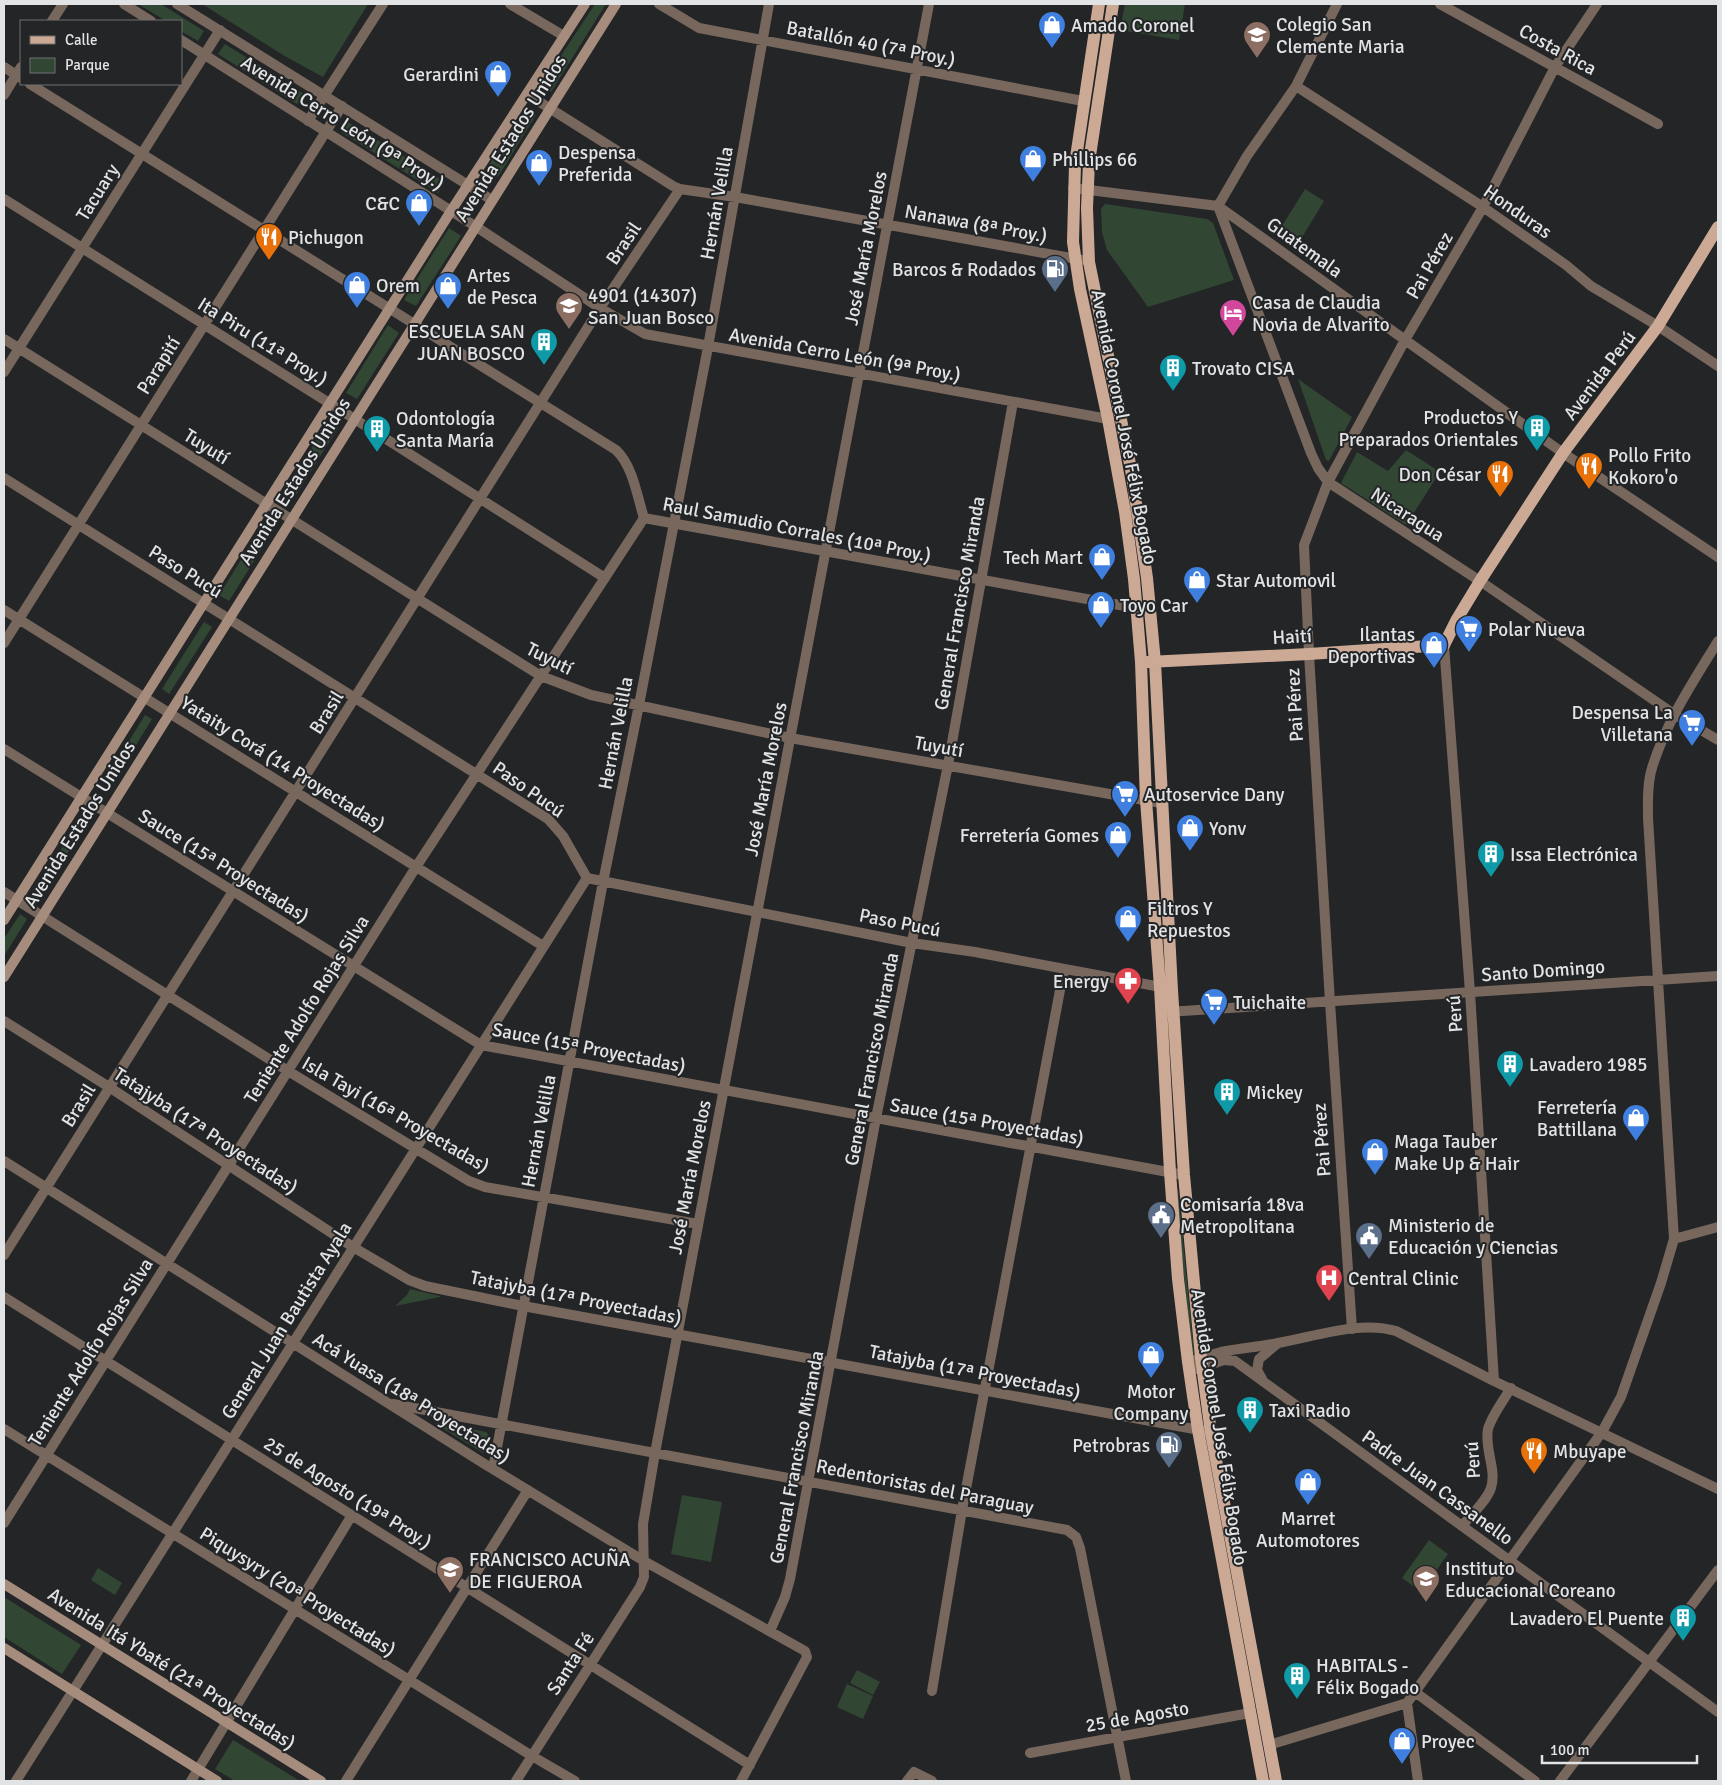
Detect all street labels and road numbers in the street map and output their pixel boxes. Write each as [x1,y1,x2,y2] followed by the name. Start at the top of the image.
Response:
[784,16,957,72] street label: Batallón 40 (7ª Proy.)
[1514,19,1601,81] street label: Costa Rica
[236,50,449,195] street label: Avenida Cerro León (9ª Proy.)
[450,50,572,227] street label: Avenida Estados Unidos
[695,145,739,262] street label: Hernán Velilla
[71,159,125,226] street label: Tacuary
[839,169,893,327] street label: José María Morelos
[1478,180,1556,244] street label: Honduras
[903,200,1049,248] street label: Nanawa (8ª Proy.)
[1262,212,1347,283] street label: Guatemala
[601,217,647,270] street label: Brasil
[1401,228,1459,303] street label: Pai Pérez
[1086,288,1162,567] street label: Avenida Coronel José Félix Bogado
[193,292,332,391] street label: Ita Piru (11ª Proy.)
[727,323,963,387] street label: Avenida Cerro León (9ª Proy.)
[1558,326,1641,425] street label: Avenida Perú
[132,332,186,399] street label: Parapití
[234,393,356,570] street label: Avenida Estados Unidos
[179,424,234,471] street label: Tuyutí
[1366,482,1449,548] street label: Nicaragua
[661,492,933,568] street label: Raul Samudio Corrales (10ª Proy.)
[929,494,991,712] street label: General Francisco Miranda
[144,540,227,604] street label: Paso Pucú
[1272,624,1313,650] street label: Haití
[522,637,578,681] street label: Tuyutí
[1281,667,1309,742] street label: Pai Pérez
[593,675,639,792] street label: Hernán Velilla
[304,686,349,739] street label: Brasil
[176,691,389,837] street label: Yataity Corá (14 Proyectadas)
[739,700,793,858] street label: José María Morelos
[912,731,966,763] street label: Tuyutí
[19,736,141,913] street label: Avenida Estados Unidos
[488,756,569,823] street label: Paso Pucú
[134,804,313,928] street label: Sauce (15ª Proyectadas)
[857,903,943,943] street label: Paso Pucú
[239,911,375,1108] street label: Teniente Adolfo Rojas Silva
[840,951,904,1168] street label: General Francisco Miranda
[1480,955,1606,987] street label: Santo Domingo
[1442,995,1468,1033] street label: Perú
[490,1017,688,1079] street label: Sauce (15ª Proyectadas)
[298,1051,493,1178] street label: Isla Tayi (16ª Proyectadas)
[109,1062,302,1199] street label: Tatajyba (17ª Proyectadas)
[516,1073,562,1190] street label: Hernán Velilla
[56,1079,101,1132] street label: Brasil
[888,1093,1086,1151] street label: Sauce (15ª Proyectadas)
[663,1098,717,1256] street label: José María Morelos
[1307,1102,1337,1178] street label: Pai Pérez
[216,1217,357,1424] street label: General Juan Bautista Ayala
[23,1254,159,1451] street label: Teniente Adolfo Rojas Silva
[468,1266,684,1330] street label: Tatajyba (17ª Proyectadas)
[1185,1287,1253,1567] street label: Avenida Coronel José Félix Bogado
[308,1327,515,1469] street label: Acá Yuasa (18ª Proyectadas)
[867,1340,1083,1404] street label: Tatajyba (17ª Proyectadas)
[765,1349,829,1566] street label: General Francisco Miranda
[1357,1425,1518,1551] street label: Padre Juan Cassanello
[259,1431,436,1554] street label: 25 de Agosto (19ª Proy.)
[1460,1441,1486,1479] street label: Perú
[814,1454,1036,1520] street label: Redentoristas del Paraguay
[195,1522,400,1662] street label: Piquysyry (20ª Proyectadas)
[43,1583,300,1755] street label: Avenida Itá Ybaté (21ª Proyectadas)
[542,1628,600,1699] street label: Santa Fé
[1084,1696,1191,1738] street label: 25 de Agosto

